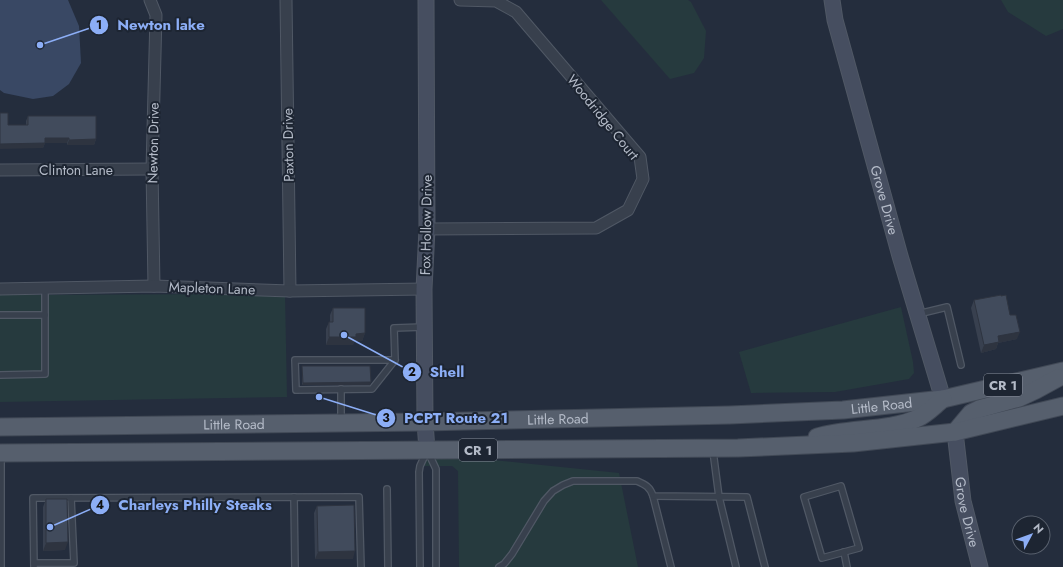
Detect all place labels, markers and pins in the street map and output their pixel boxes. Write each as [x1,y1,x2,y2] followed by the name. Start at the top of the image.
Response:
[89,11,213,38] callout: Newton lake
[402,359,472,386] callout: Shell
[376,404,517,431] callout: PCPT Route 21
[90,491,279,518] callout: Charleys Philly Steaks

